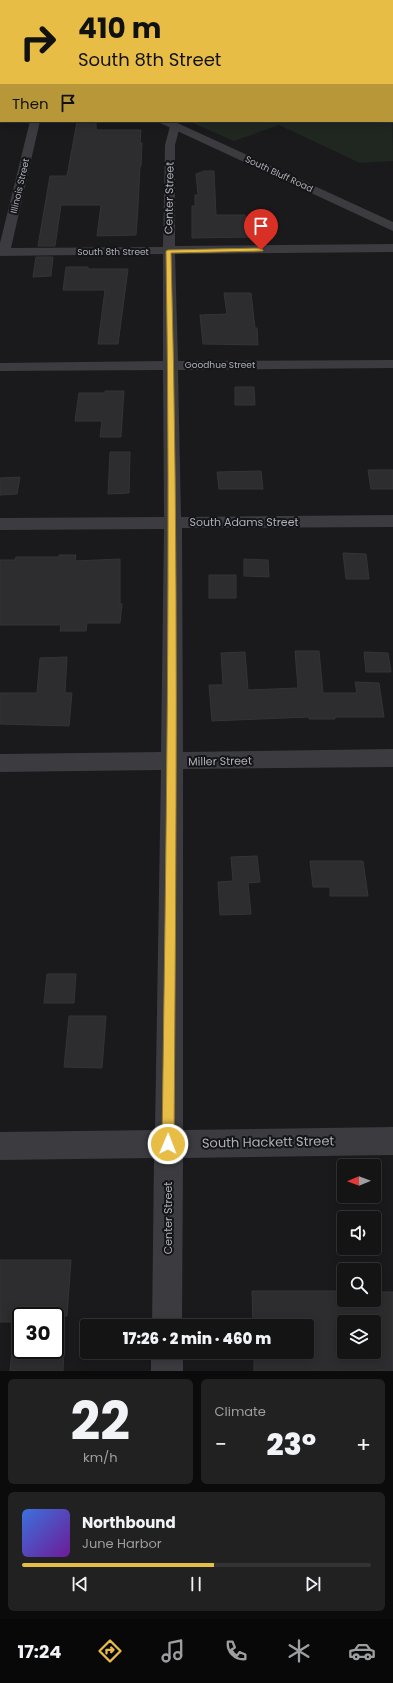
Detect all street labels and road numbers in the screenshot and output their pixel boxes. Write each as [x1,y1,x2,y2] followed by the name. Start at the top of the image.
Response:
[243,153,315,195] street label: South Bluff Road
[8,157,32,215] street label: Illinois Street
[160,162,178,234] street label: Center Street
[77,246,149,258] street label: South 8th Street
[185,359,255,371] street label: Goodhue Street
[189,514,299,530] street label: South Adams Street
[188,752,252,770] street label: Miller Street
[202,1131,335,1153] street label: South Hackett Street
[160,1182,176,1254] street label: Center Street

